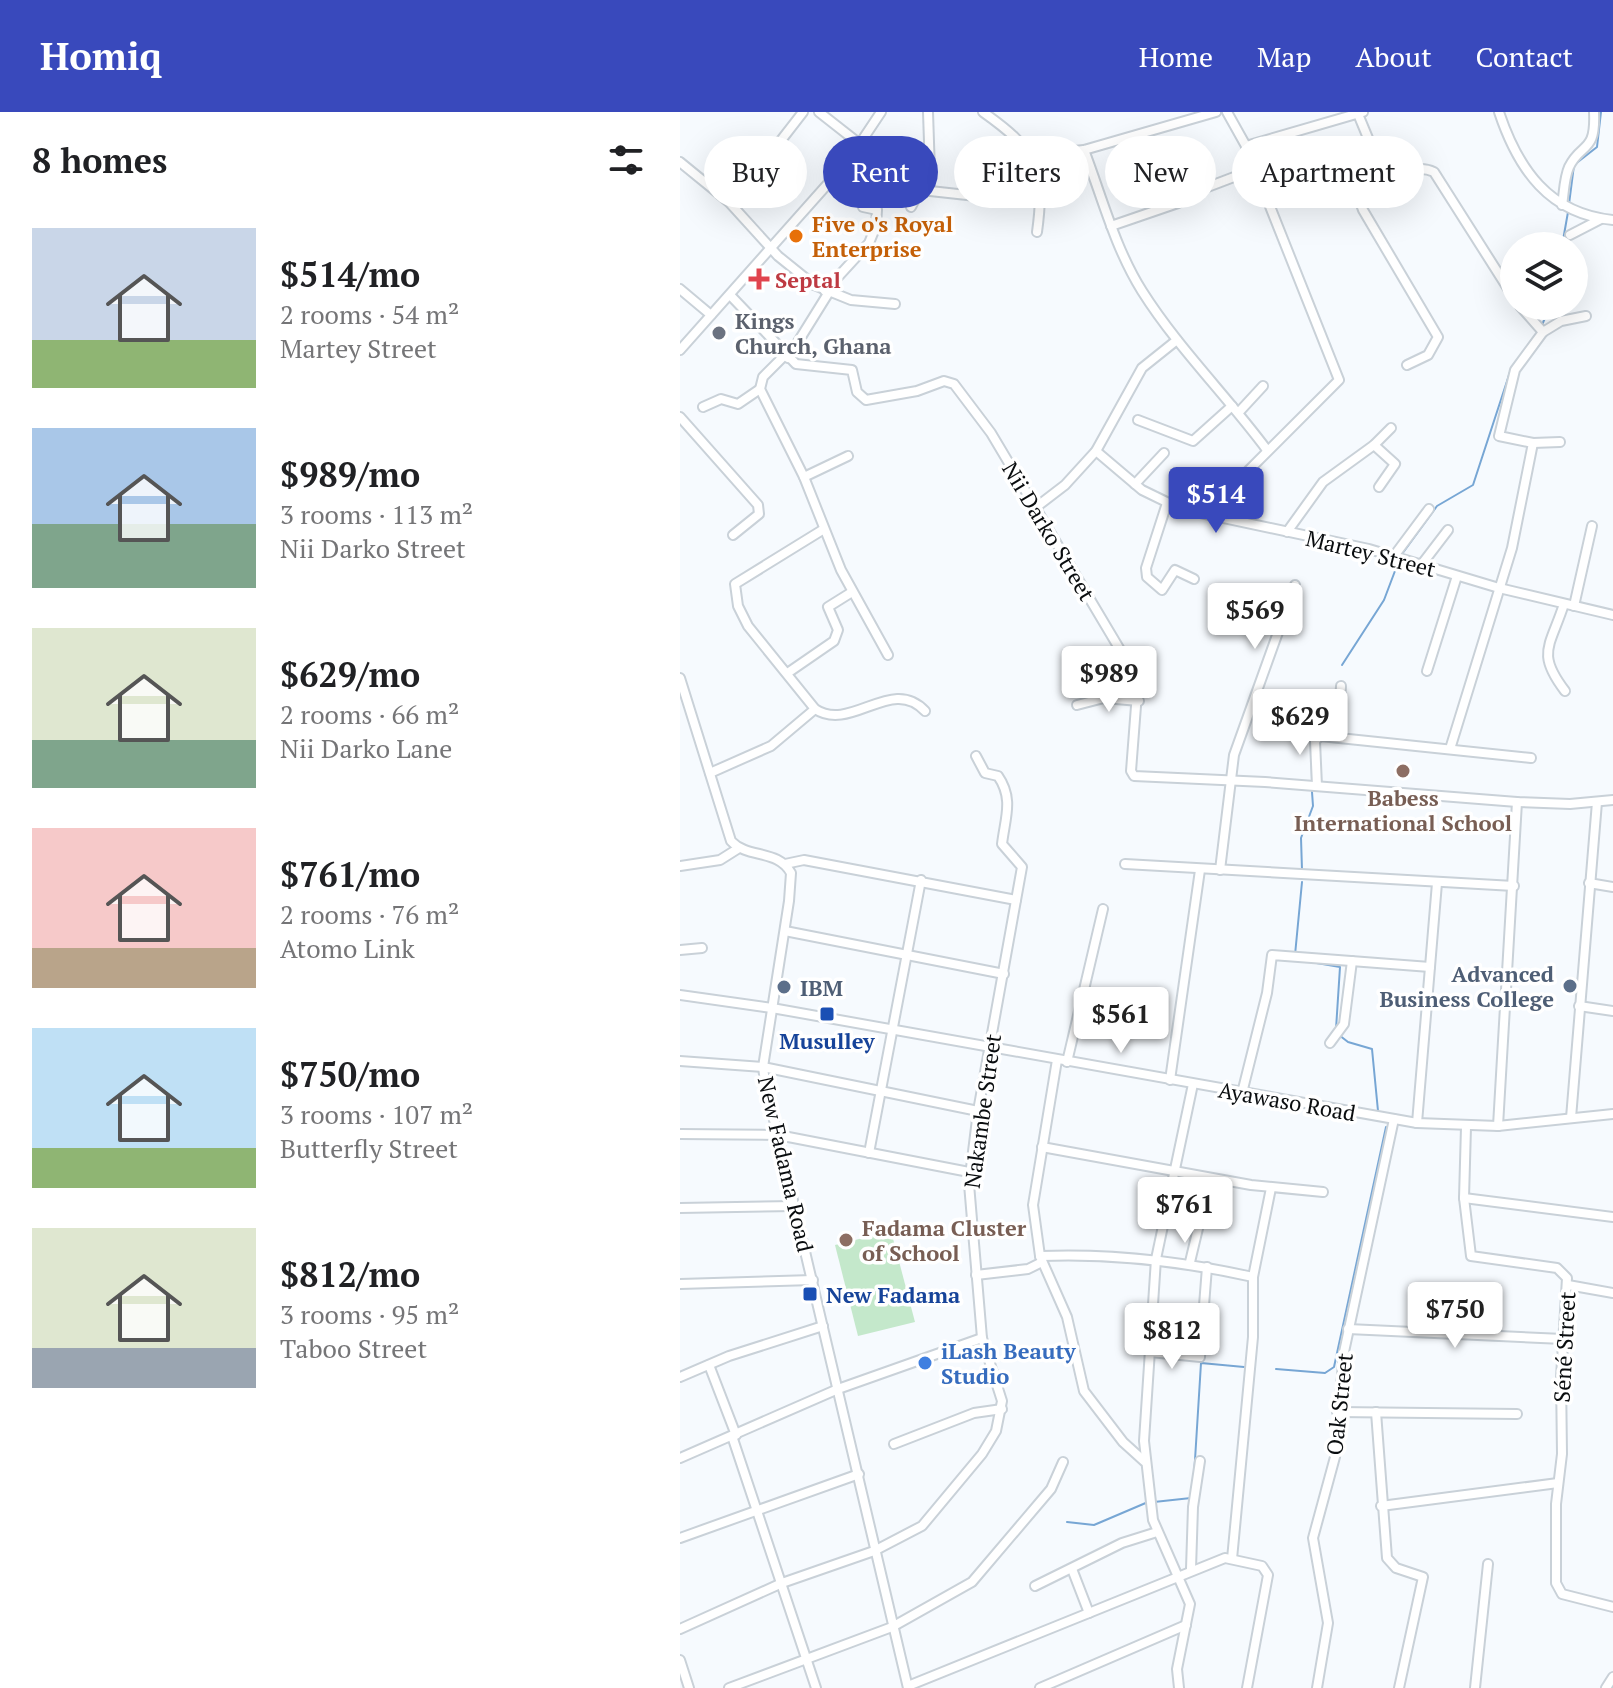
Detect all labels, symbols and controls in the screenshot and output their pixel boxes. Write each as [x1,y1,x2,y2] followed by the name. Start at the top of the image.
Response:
[40,31,162,81] text: Homiq
[1139,38,1213,75] text: Home
[1257,38,1311,75] text: Map
[1355,38,1432,75] text: About
[1476,38,1573,75] text: Contact
[704,136,807,208] chip: Buy
[823,136,938,208] chip: Rent
[954,136,1089,208] chip: Filters
[1105,136,1216,208] chip: New
[1232,136,1424,208] chip: Apartment
[32,138,167,183] text: 8 homes
[604,138,648,182] icon: filters
[812,209,953,263] place label: Five o's Royal Enterprise
[787,227,805,245] marker: Five o's Royal Enterprise
[1500,232,1588,320] map controls
[1500,232,1588,320] button: layers
[280,252,420,297] text: $514/mo
[96,260,192,356] icon: home
[775,265,841,294] place label: Septal
[750,270,768,288] marker: Septal
[280,297,459,331] text: 2 rooms · 54 m²
[735,306,892,360] place label: Kings Church, Ghana
[710,324,728,342] marker: Kings Church, Ghana
[280,331,437,365] text: Martey Street
[280,452,420,497] text: $989/mo
[996,456,1102,606] street label: Nii Darko Street
[96,460,192,556] icon: home
[1169,467,1263,535] pin: $514
[1187,476,1245,510] text: $514
[280,497,473,531] text: 3 rooms · 113 m²
[1303,523,1439,583] street label: Martey Street
[280,531,466,565] text: Nii Darko Street
[1208,583,1302,651] pin: $569
[1226,592,1284,626] text: $569
[1062,646,1156,714] pin: $989
[280,652,420,697] text: $629/mo
[1080,655,1138,689] text: $989
[96,660,192,756] icon: home
[1253,689,1347,757] pin: $629
[280,697,459,731] text: 2 rooms · 66 m²
[1271,698,1329,732] text: $629
[280,731,452,765] text: Nii Darko Lane
[1394,762,1412,780] marker: Babess International School
[1294,783,1512,837] place label: Babess International School
[280,852,420,897] text: $761/mo
[96,860,192,956] icon: home
[280,897,459,931] text: 2 rooms · 76 m²
[280,931,415,965] text: Atomo Link
[1379,959,1554,1013] place label: Advanced Business College
[800,973,843,1002] place label: IBM
[1561,977,1579,995] marker: Advanced Business College
[775,978,793,996] marker: IBM
[1074,987,1168,1055] pin: $561
[1092,996,1150,1030] text: $561
[818,1005,836,1023] marker: Musulley
[779,1026,875,1055] place label: Musulley
[957,1032,1007,1190] street label: Nakambe Street
[280,1052,420,1097] text: $750/mo
[96,1060,192,1156] icon: home
[752,1073,820,1255] street label: New Fadama Road
[1216,1075,1358,1127] street label: Ayawaso Road
[280,1097,473,1131] text: 3 rooms · 107 m²
[280,1131,458,1165] text: Butterfly Street
[1138,1177,1232,1245] pin: $761
[1156,1186,1214,1220] text: $761
[862,1213,1027,1267] place label: Fadama Cluster of School
[837,1231,855,1249] marker: Fadama Cluster of School
[280,1252,420,1297] text: $812/mo
[96,1260,192,1356] icon: home
[826,1280,960,1309] place label: New Fadama
[1408,1282,1502,1350] pin: $750
[801,1285,819,1303] marker: New Fadama
[1426,1291,1484,1325] text: $750
[1547,1291,1581,1403] street label: Séné Street
[280,1297,459,1331] text: 3 rooms · 95 m²
[1125,1303,1219,1371] pin: $812
[1143,1312,1201,1346] text: $812
[280,1331,427,1365] text: Taboo Street
[941,1336,1076,1390] place label: iLash Beauty Studio
[1319,1351,1359,1457] street label: Oak Street
[916,1354,934,1372] marker: iLash Beauty Studio

